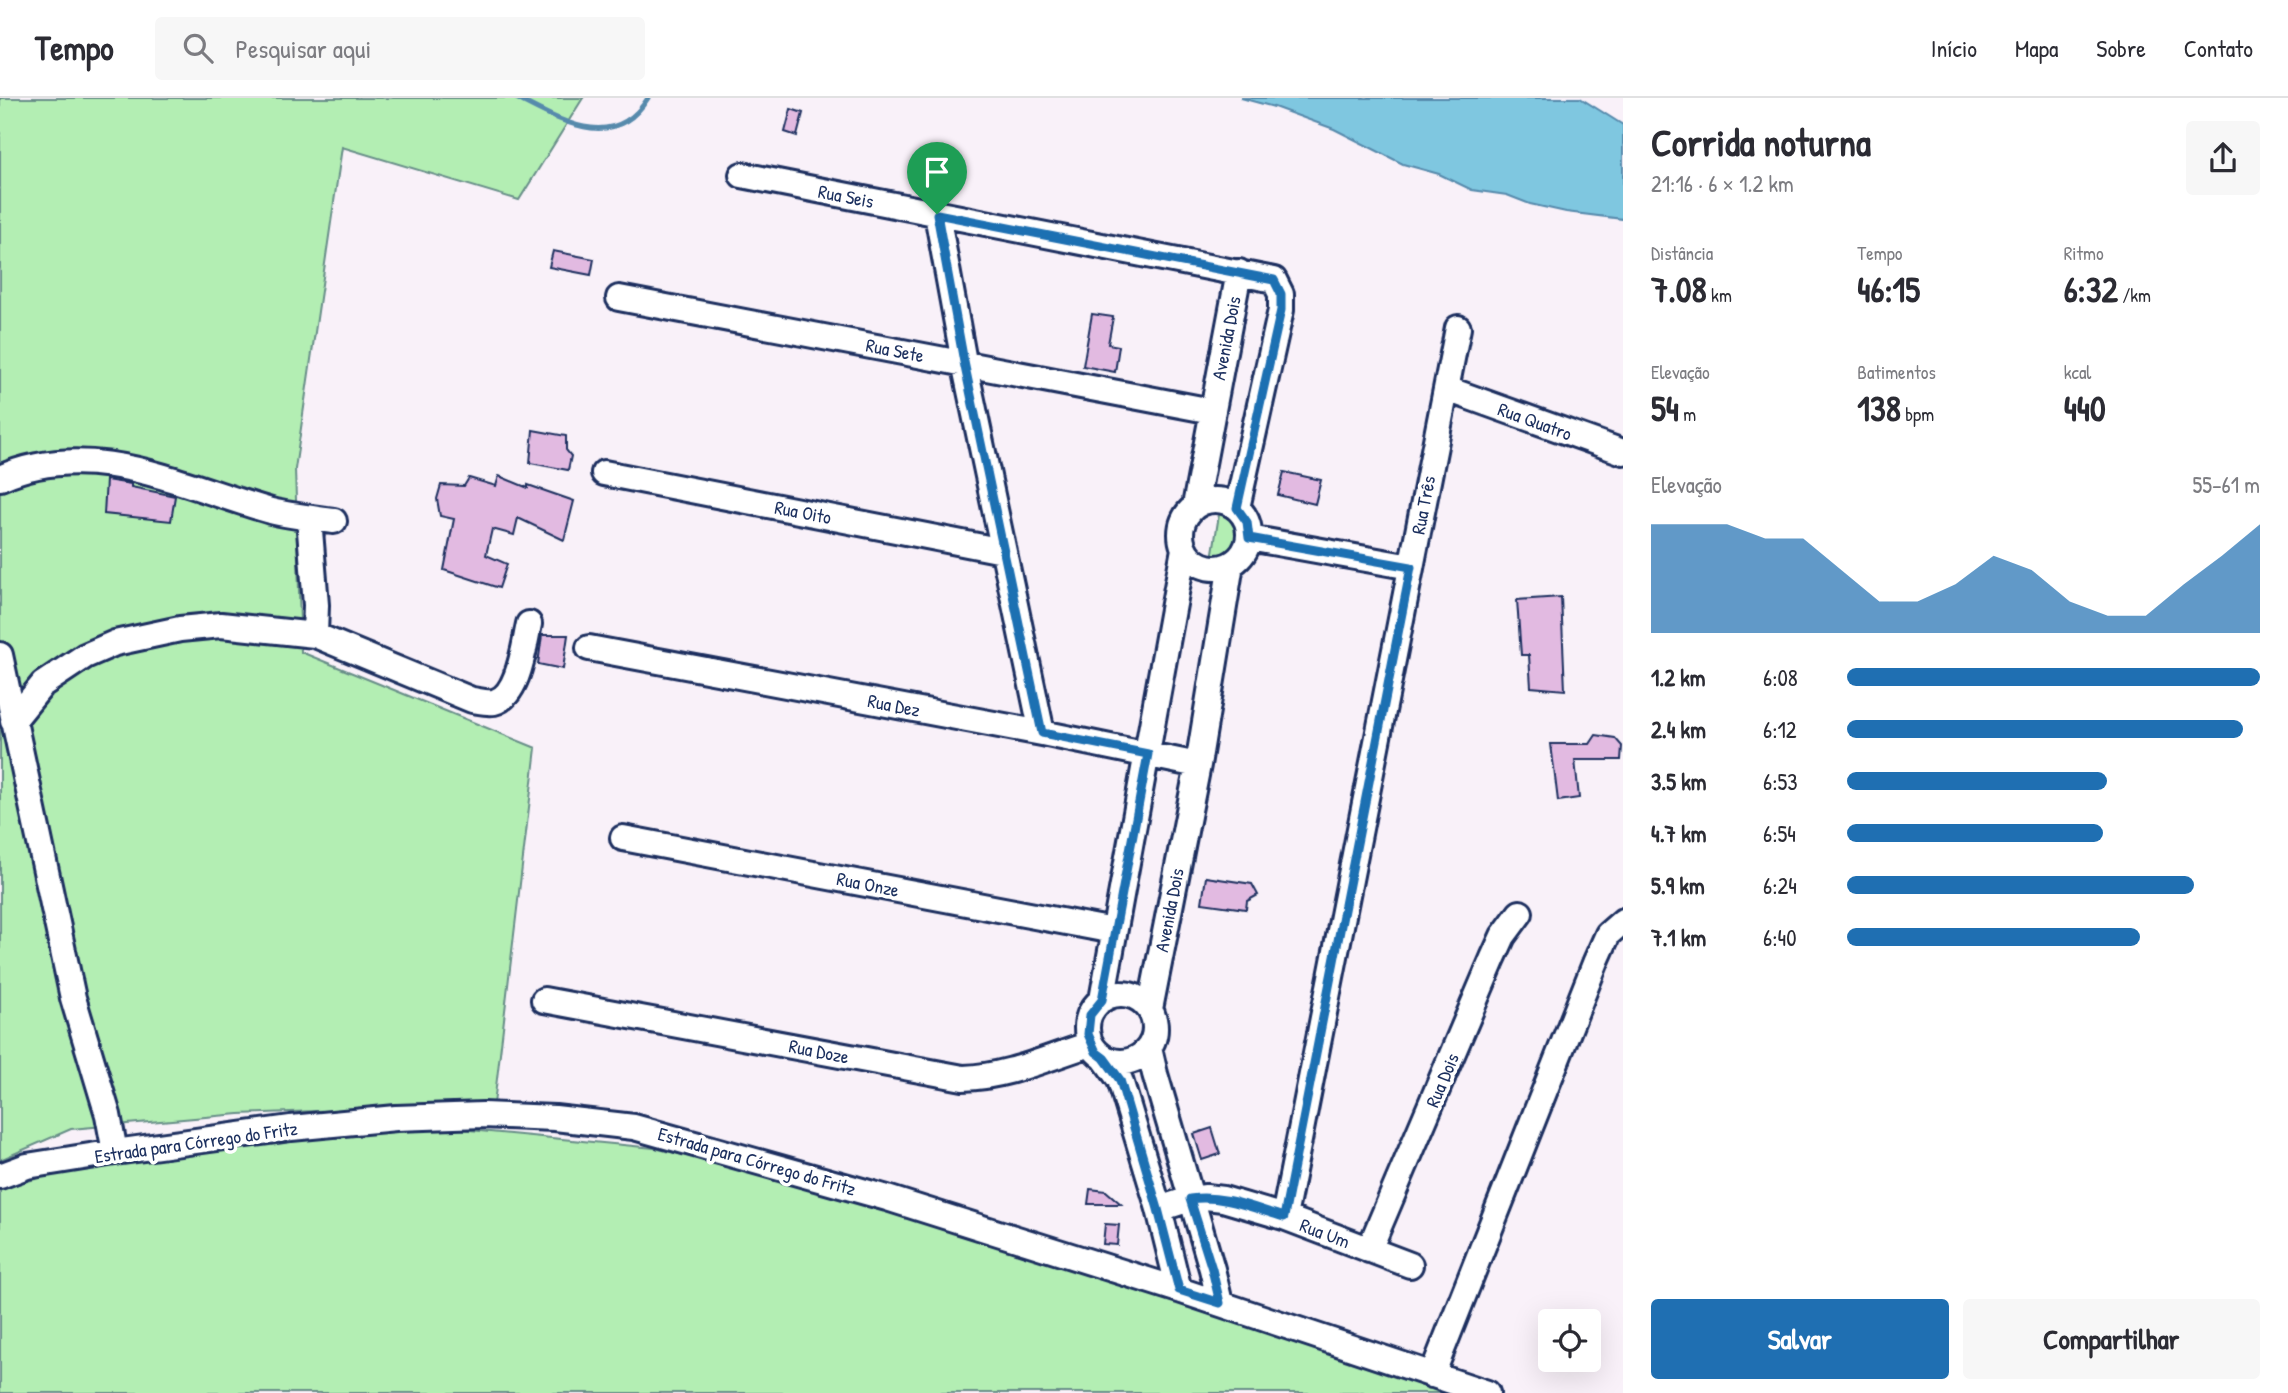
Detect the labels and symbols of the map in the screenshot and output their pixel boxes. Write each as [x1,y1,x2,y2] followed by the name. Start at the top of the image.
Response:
[907,142,967,214] pin
[816,178,876,214] street label: Rua Seis
[1205,294,1247,382] street label: Avenida Dois
[864,332,927,368] street label: Rua Sete
[1494,396,1576,447] street label: Rua Quatro
[1405,473,1441,537] street label: Rua Três
[773,494,834,530] street label: Rua Oito
[866,687,922,723] street label: Rua Dez
[835,865,902,903] street label: Rua Onze
[1148,866,1190,954] street label: Avenida Dois
[787,1032,852,1070] street label: Rua Doze
[1419,1049,1465,1111] street label: Rua Dois
[93,1115,299,1169] street label: Estrada para Córrego do Fritz
[655,1120,859,1202] street label: Estrada para Córrego do Fritz
[1296,1212,1354,1254] street label: Rua Um

